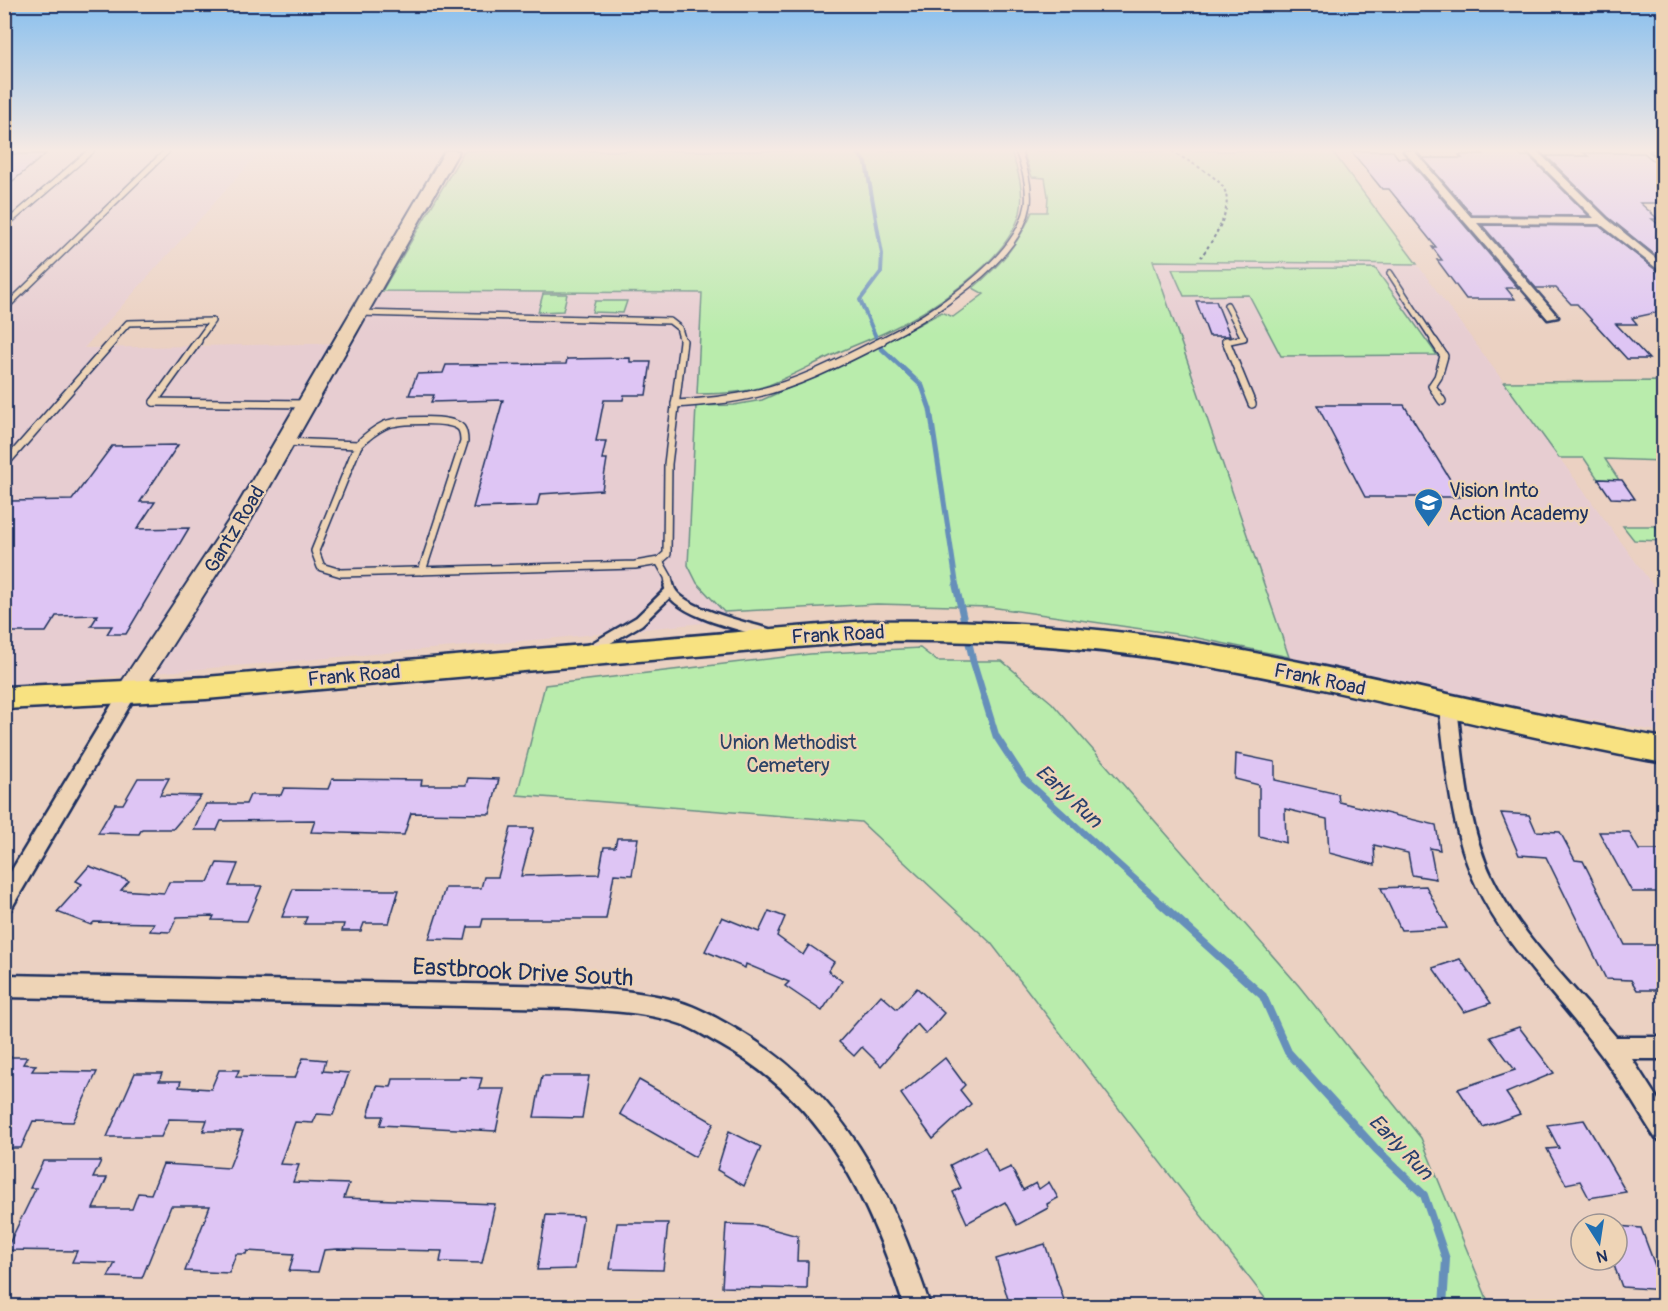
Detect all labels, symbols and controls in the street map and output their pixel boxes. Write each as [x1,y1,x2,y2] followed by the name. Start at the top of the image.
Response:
[1449,478,1589,526] place label: Vision Into Action Academy
[199,481,270,577] street label: Gantz Road
[1412,486,1444,528] school or university icon: Vision Into Action Academy
[791,620,885,649] street label: Frank Road
[1272,658,1368,701] street label: Frank Road
[306,659,402,692] street label: Frank Road
[719,730,858,778] park label: Union Methodist Cemetery
[1030,759,1108,835] water label: Early Run
[412,952,634,993] street label: Eastbrook Drive South
[1363,1109,1439,1187] water label: Early Run
[1569,1212,1629,1272] north arrow
[1594,1245,1609,1267] text: N

